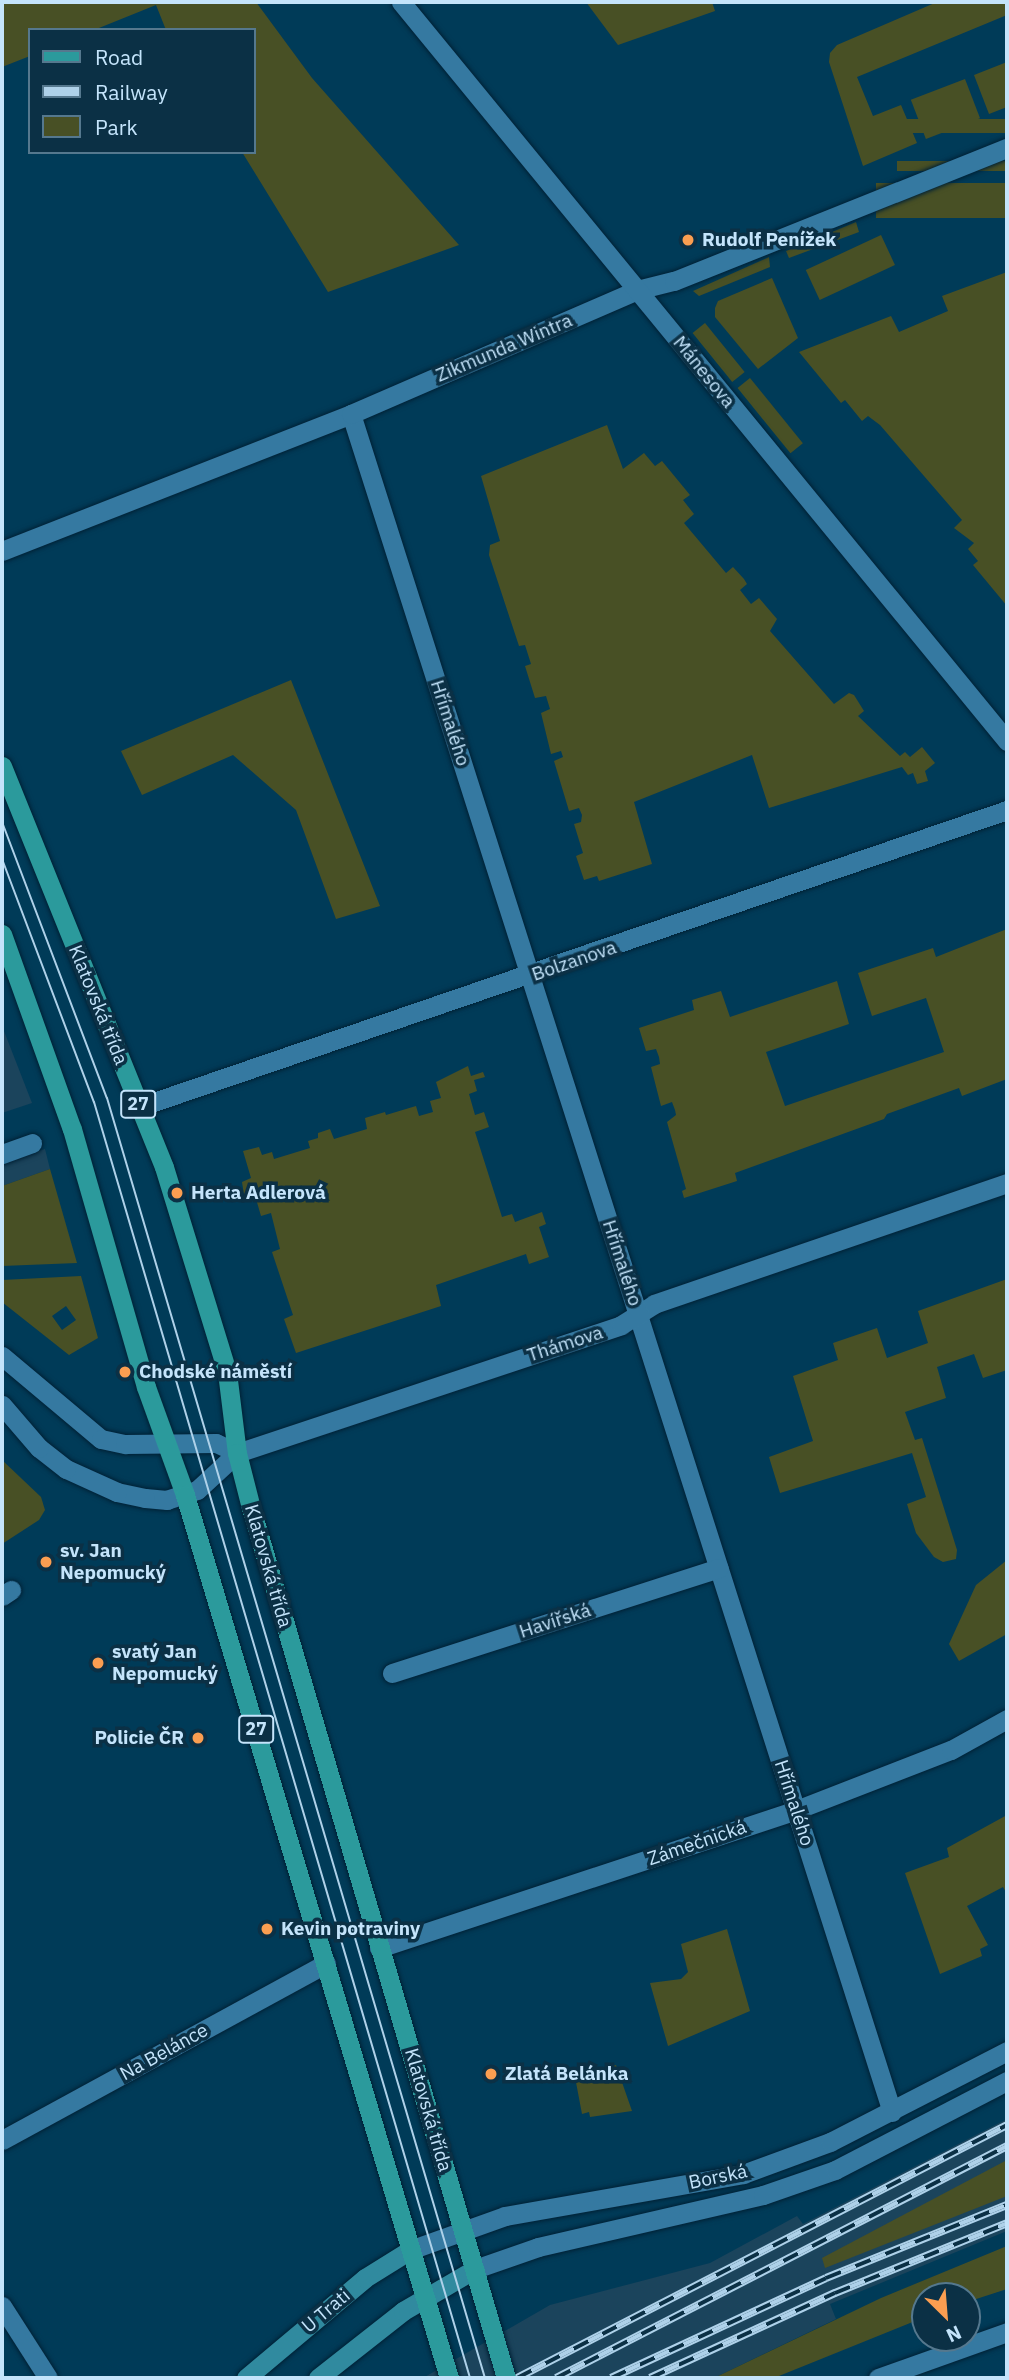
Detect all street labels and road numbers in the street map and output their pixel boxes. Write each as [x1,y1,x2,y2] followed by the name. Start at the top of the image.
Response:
[432,309,576,387] street label: Zikmunda Wintra
[668,331,740,413] street label: Mánesova
[425,677,475,769] street label: Hřímalého
[529,936,619,986] street label: Bolzanova
[64,942,132,1068] street label: Klatovská třída
[119,1090,157,1119] road number: 27
[597,1217,647,1309] street label: Hřímalého
[524,1321,606,1367] street label: Thámova
[240,1502,296,1630] street label: Klatovská třída
[516,1599,594,1643] street label: Havířská
[237,1714,275,1744] road number: 27
[769,1757,819,1849] street label: Hřímalého
[645,1815,749,1871] street label: Zámečnická
[116,2019,212,2085] street label: Na Belánce
[400,2046,456,2174] street label: Klatovská třída
[687,2160,749,2194] street label: Borská
[297,2284,355,2338] street label: U Trati

